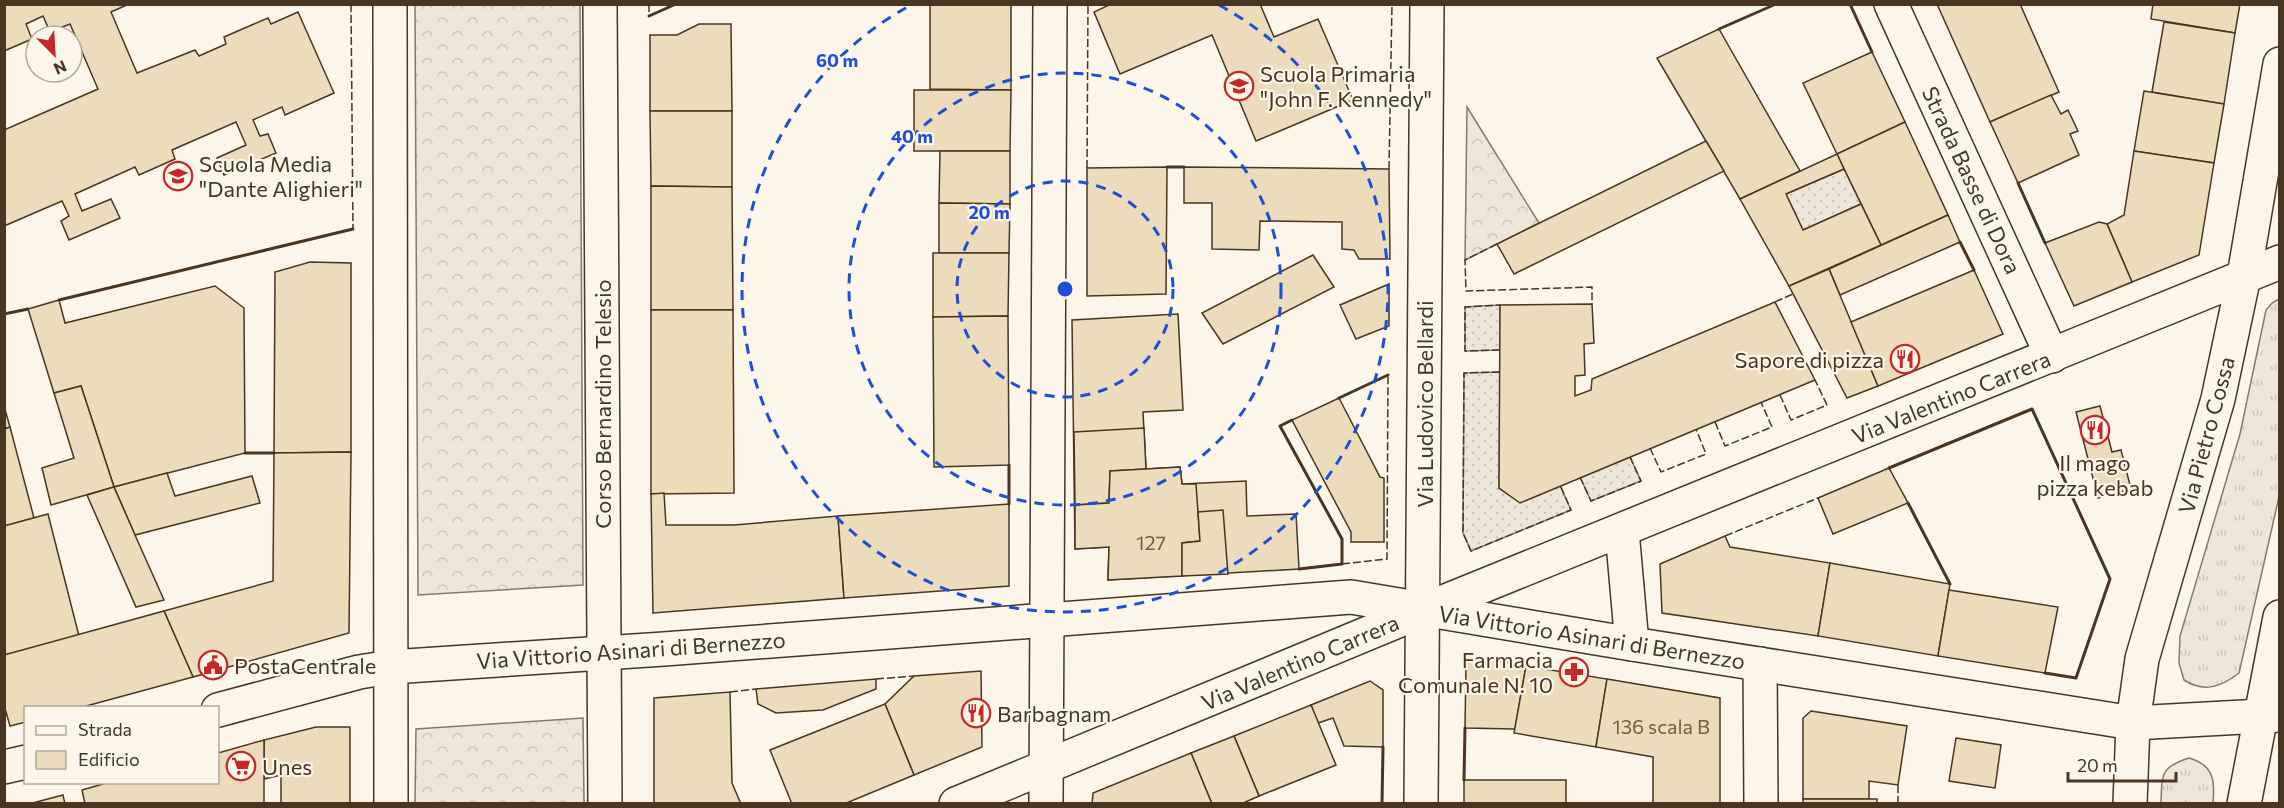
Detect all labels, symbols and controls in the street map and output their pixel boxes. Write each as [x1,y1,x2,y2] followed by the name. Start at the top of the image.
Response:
[24,24,84,84] north arrow
[816,49,858,71] text: 60 m
[51,57,70,79] text: N
[1260,60,1432,112] place label: Scuola Primaria "John F. Kennedy"
[1223,70,1255,102] school or university icon: Scuola Primaria "John F. Kennedy"
[1917,82,2027,278] street label: Strada Basse di Dora
[891,125,933,147] text: 40 m
[199,150,363,202] place label: Scuola Media "Dante Alighieri"
[162,160,194,192] school or university icon: Scuola Media "Dante Alighieri"
[968,201,1010,223] text: 20 m
[589,279,616,529] street label: Corso Bernardino Telesio
[1055,279,1075,299] centre of rings
[1411,300,1438,508] street label: Via Ludovico Bellardi
[1889,343,1921,375] restaurant icon: Sapore di pizza
[1848,345,2054,449] street label: Via Valentino Carrera
[1735,346,1884,373] place label: Sapore di pizza
[2172,353,2240,517] street label: Via Pietro Cossa
[2079,414,2111,446] restaurant icon: Il mago pizza kebab
[2037,449,2153,501] place label: Il mago pizza kebab
[1136,530,1166,554] house number: 127
[1437,599,1747,675] street label: Via Vittorio Asinari di Bernezzo
[1197,608,1403,716] street label: Via Valentino Carrera
[475,626,787,674] street label: Via Vittorio Asinari di Bernezzo
[1398,646,1553,698] place label: Farmacia Comunale N. 10
[197,649,229,681] public building icon: PostaCentrale
[234,652,376,679] place label: PostaCentrale
[1558,656,1590,688] pharmacy icon: Farmacia Comunale N. 10
[960,697,992,729] restaurant icon: Barbagnam
[997,700,1111,727] place label: Barbagnam
[24,706,219,784] legend
[1612,714,1710,738] house number: 136 scala B
[78,718,132,740] text: Strada
[2068,745,2176,783] scale bar
[78,748,140,770] text: Edificio
[225,750,257,782] supermarket icon: Unes
[262,753,312,780] place label: Unes
[2077,754,2118,776] text: 20 m

